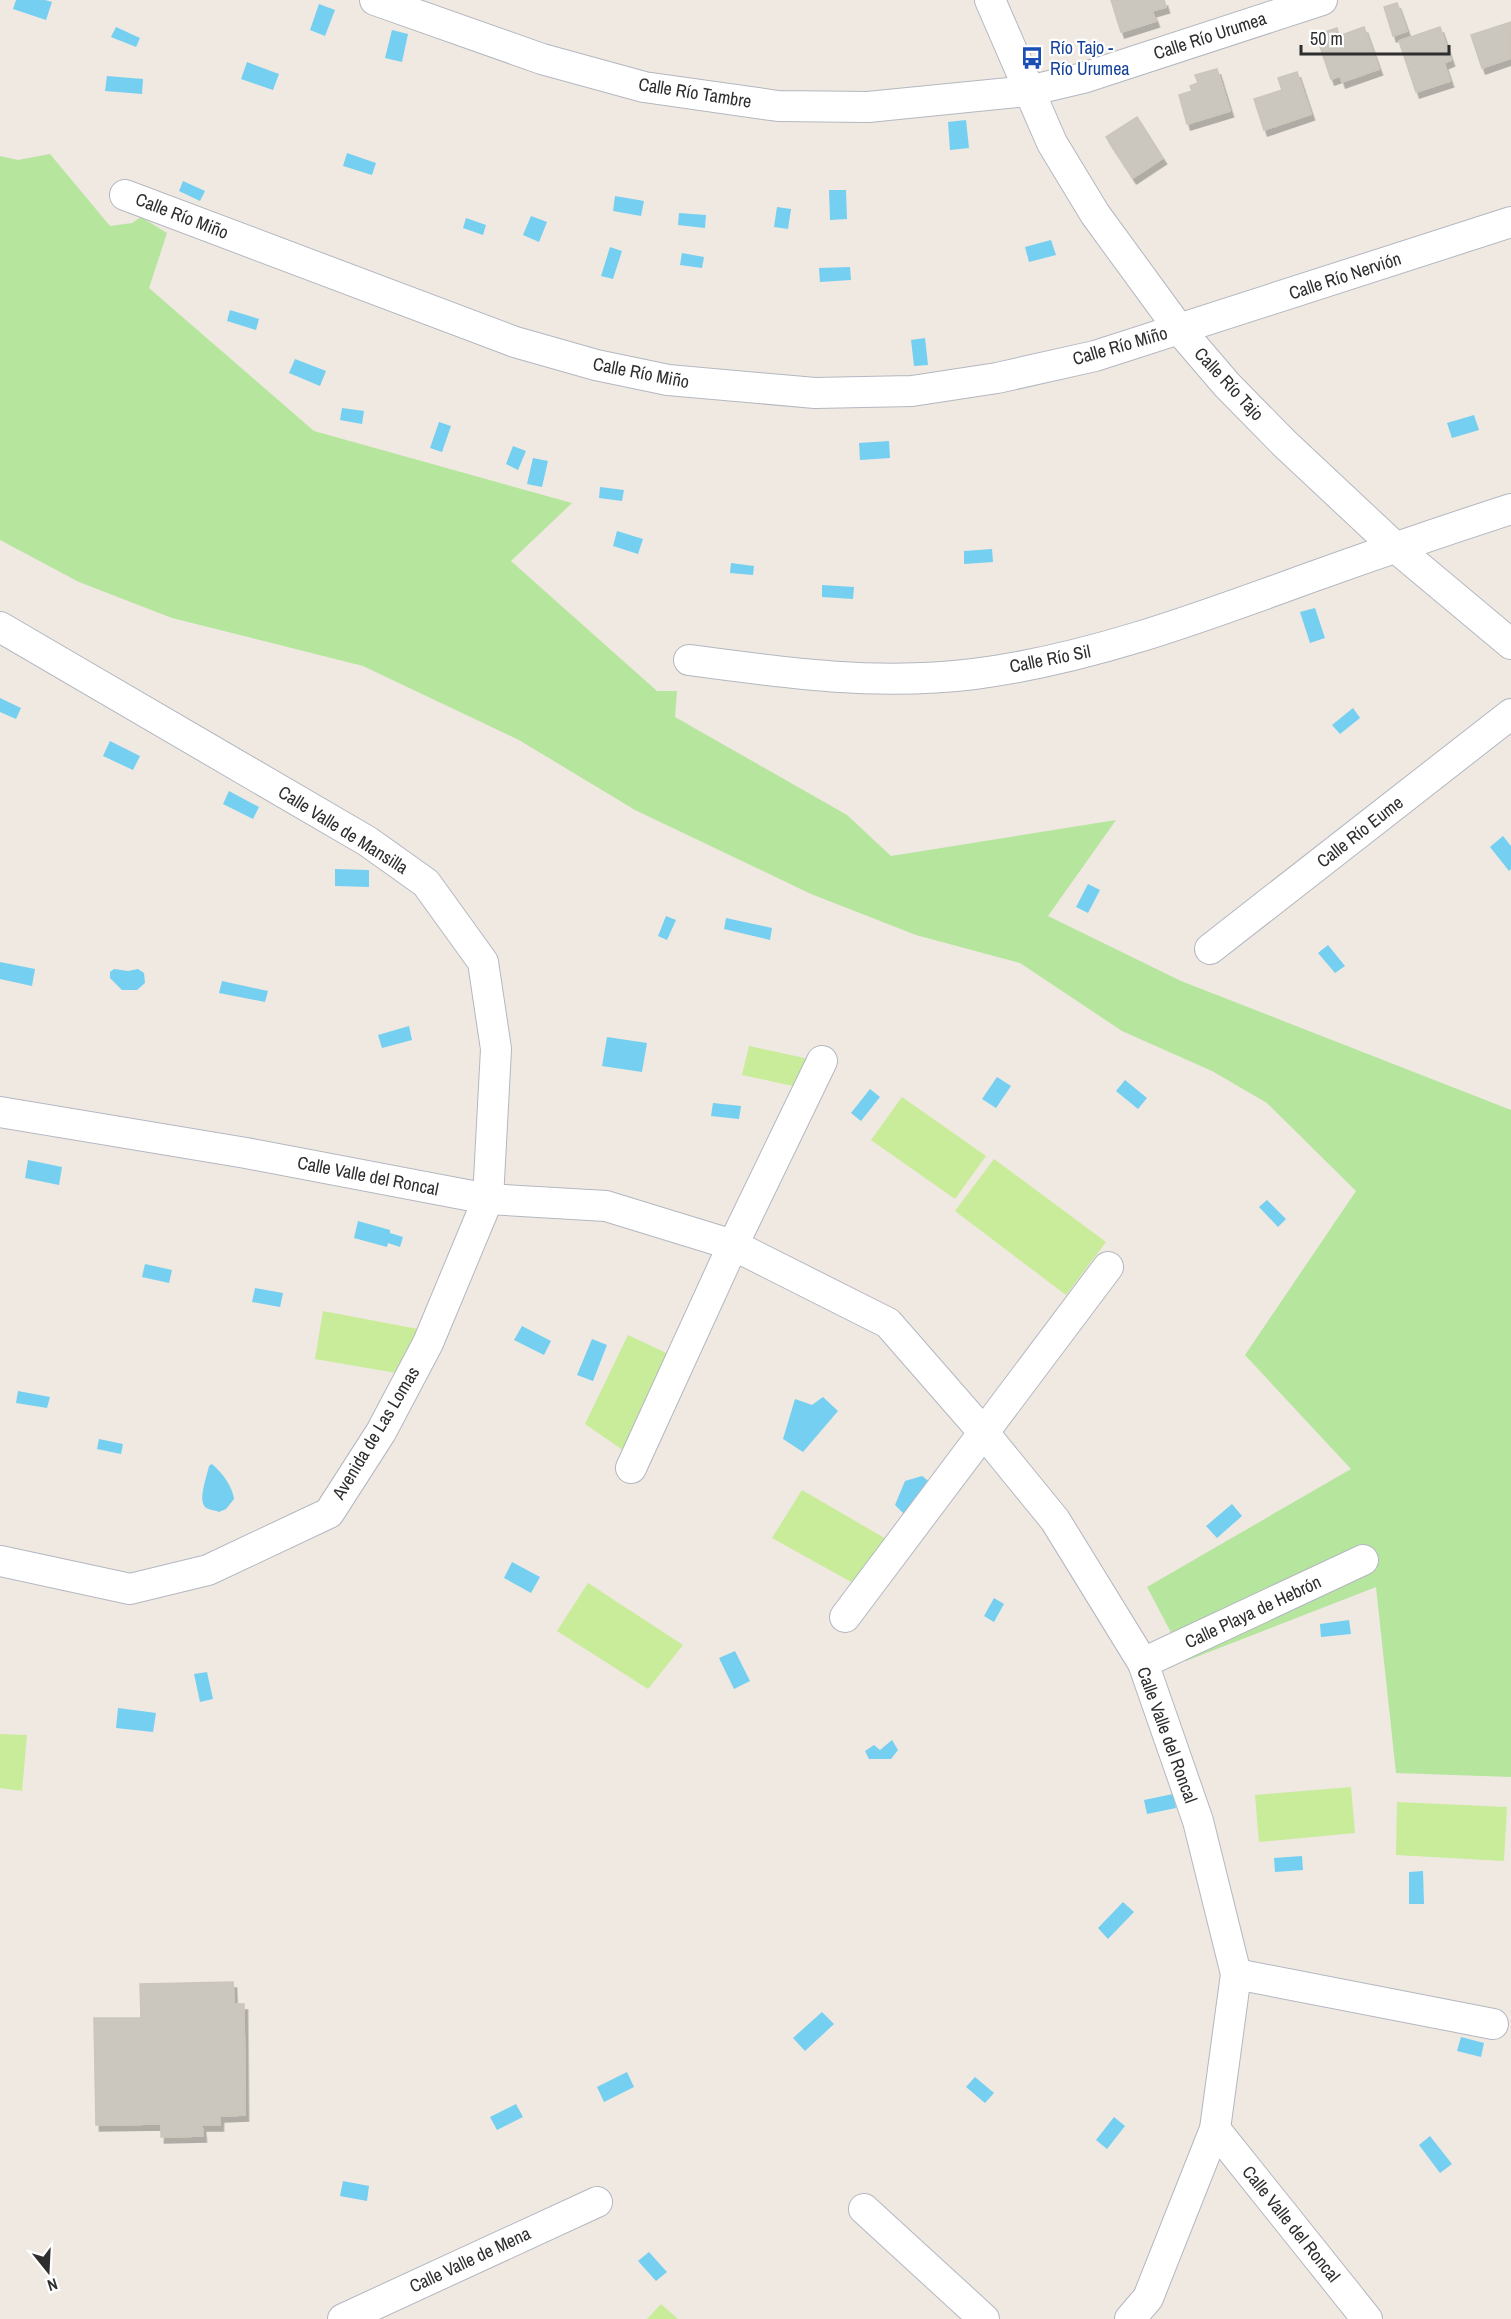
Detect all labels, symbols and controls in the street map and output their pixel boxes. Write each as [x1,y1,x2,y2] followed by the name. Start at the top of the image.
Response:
[1150,6,1269,66] street label: Calle Río Urumea
[1301,18,1450,56] scale bar
[1310,26,1343,51] text: 50 m
[1050,35,1130,81] place label: Río Tajo - Río Urumea
[1019,45,1045,71] bus stop icon: Río Tajo - Río Urumea
[637,71,753,114] street label: Calle Río Tambre
[132,186,232,245] street label: Calle Río Miño
[1286,246,1404,305] street label: Calle Río Nervión
[1069,320,1170,371] street label: Calle Río Miño
[1189,342,1270,426] street label: Calle Río Tajo
[591,351,691,394] street label: Calle Río Miño
[1007,638,1093,679] street label: Calle Río Sil
[273,779,413,880] street label: Calle Valle de Mansilla
[1311,790,1408,873] street label: Calle Río Eume
[295,1150,441,1201] street label: Calle Valle del Roncal
[326,1362,425,1505] street label: Avenida de Las Lomas
[1181,1569,1325,1654] street label: Calle Playa de Hebrón
[1131,1663,1204,1806] street label: Calle Valle del Roncal
[1237,2160,1346,2287] street label: Calle Valle del Roncal
[405,2221,534,2299] street label: Calle Valle de Mena
[18,2241,78,2301] north arrow
[45,2273,61,2297] text: N

